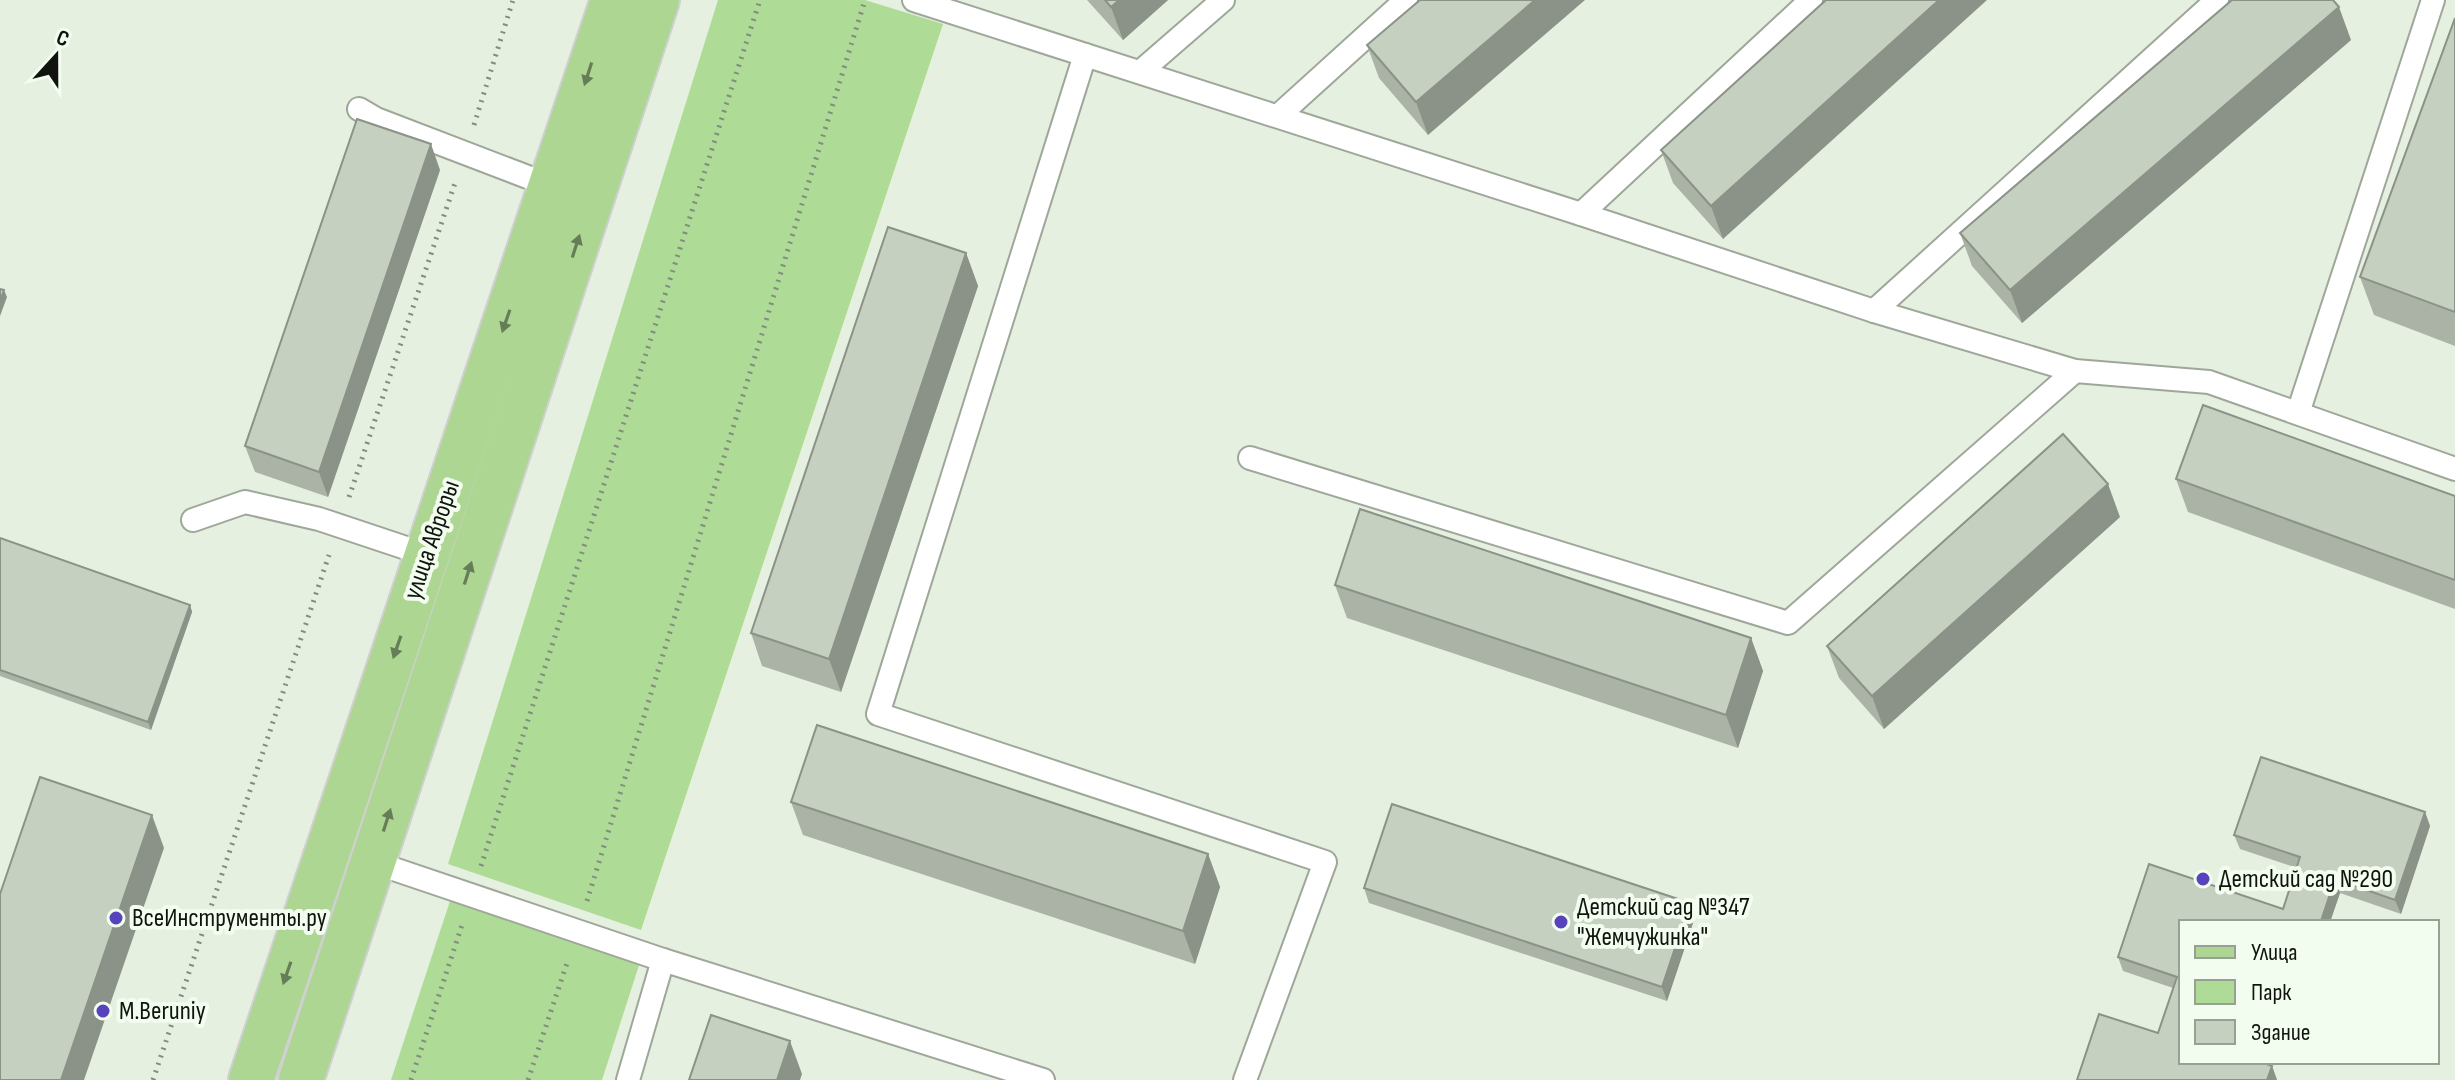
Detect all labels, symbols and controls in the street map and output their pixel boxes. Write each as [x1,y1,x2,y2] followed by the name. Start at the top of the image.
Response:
[16,16,96,96] north arrow
[53,24,73,53] text: С
[582,62,594,86] one-way arrow
[570,234,583,258] one-way arrow
[499,309,511,333] one-way arrow
[397,476,467,604] street label: улица Авроры
[463,561,475,585] one-way arrow
[390,635,402,659] one-way arrow
[382,808,394,832] one-way arrow
[2219,864,2393,895] place label: Детский сад №290
[2194,870,2212,888] marker: Детский сад №290
[1577,892,1750,953] place label: Детский сад №347 "Жемчужинка"
[132,903,327,934] place label: ВсеИнструменты.ру
[107,909,125,927] marker: ВсеИнструменты.ру
[1552,913,1570,931] marker: Детский сад №347 "Жемчужинка"
[2179,920,2439,1064] legend
[2251,938,2297,967] text: Улица
[281,961,293,985] one-way arrow
[2251,978,2292,1007] text: Парк
[119,996,206,1027] place label: M.Beruniy
[94,1002,112,1020] marker: M.Beruniy
[2251,1018,2310,1047] text: Здание

